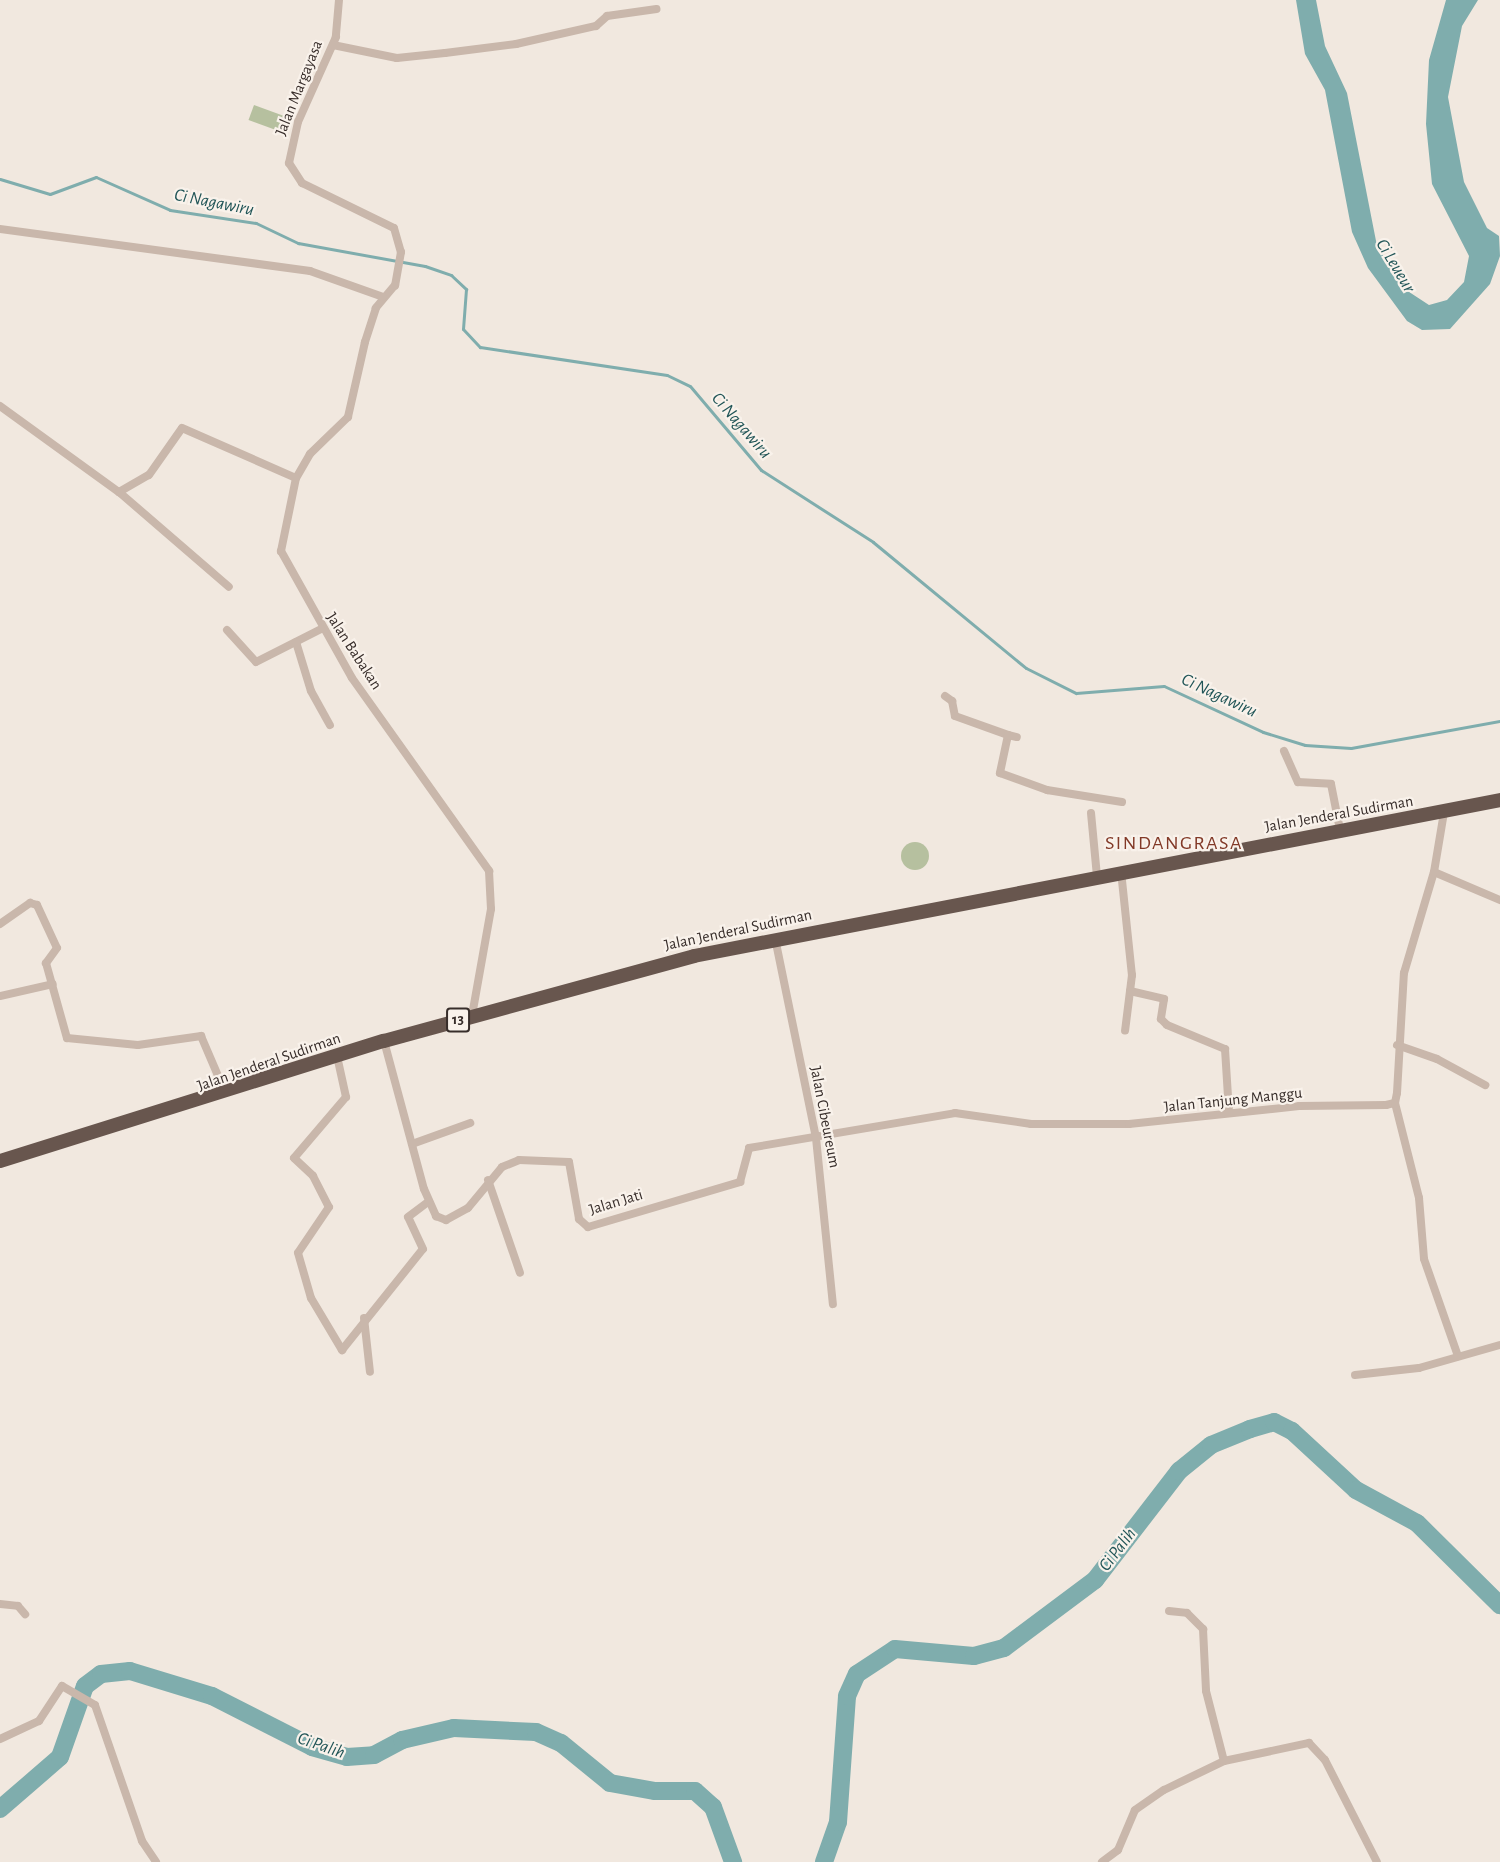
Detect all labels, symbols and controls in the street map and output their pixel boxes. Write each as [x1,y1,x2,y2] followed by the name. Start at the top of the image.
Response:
[271,38,327,138] street label: Jalan Margayasa
[172,185,256,221] water label: Ci Nagawiru
[1371,235,1419,297] water label: Ci Leueur
[706,388,776,464] water label: Ci Nagawiru
[322,609,386,693] street label: Jalan Babakan
[1178,669,1260,723] water label: Ci Nagawiru
[1263,791,1415,837] street label: Jalan Jenderal Sudirman
[1105,831,1243,855] district label: SINDANGRASA
[662,905,814,955] street label: Jalan Jenderal Sudirman
[446,1008,470,1032] road number: 13
[195,1028,343,1096] street label: Jalan Jenderal Sudirman
[806,1065,844,1169] street label: Jalan Cibeureum
[1163,1083,1303,1117] street label: Jalan Tanjung Manggu
[587,1185,645,1219] street label: Jalan Jati
[1095,1524,1141,1576] water label: Ci Palih
[295,1728,347,1764] water label: Ci Palih

